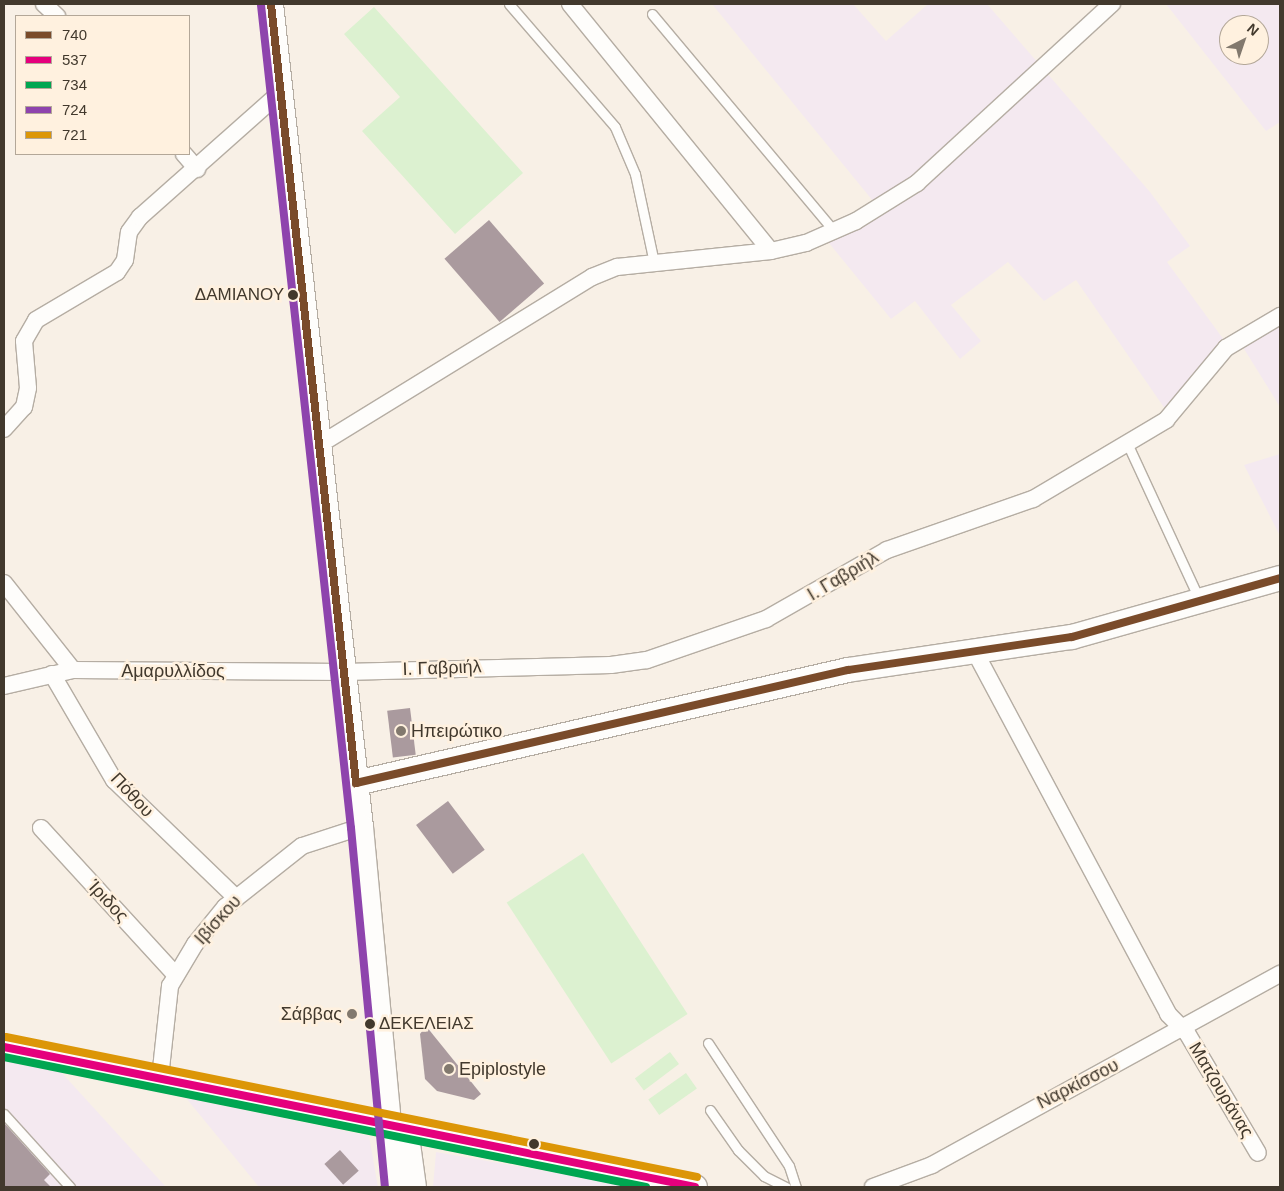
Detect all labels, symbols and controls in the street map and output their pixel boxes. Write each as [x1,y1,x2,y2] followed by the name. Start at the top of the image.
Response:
[15,15,190,155] legend
[1219,15,1269,65] north arrow
[1244,20,1262,39] text: N
[62,26,87,43] text: 740
[62,51,87,68] text: 537
[62,76,87,93] text: 734
[62,101,87,118] text: 724
[62,126,87,143] text: 721
[195,285,284,305] place label: ΔΑΜΙΑΝΟΥ
[288,290,298,300] marker: ΔΑΜΙΑΝΟΥ
[804,546,882,606] street label: Ι. Γαβριήλ
[402,656,482,680] street label: Ι. Γαβριήλ
[121,660,225,682] street label: Αμαρυλλίδος
[411,720,502,742] place label: Ηπειρώτικο
[395,725,407,737] marker: Ηπειρώτικο
[106,768,158,822] street label: Πόθου
[83,875,133,927] street label: Ίριδος
[190,891,246,949] street label: Ιβίσκου
[281,1003,342,1025] place label: Σάββας
[346,1008,358,1020] marker: Σάββας
[379,1014,474,1034] place label: ΔΕΚΕΛΕΙΑΣ
[365,1019,375,1029] marker: ΔΕΚΕΛΕΙΑΣ
[1184,1038,1258,1142] street label: Ματζουράνας
[1034,1054,1122,1114] street label: Ναρκίσσου
[459,1058,546,1080] place label: Epiplostyle
[443,1063,455,1075] marker: Epiplostyle
[529,1139,539,1149] unlabelled marker

